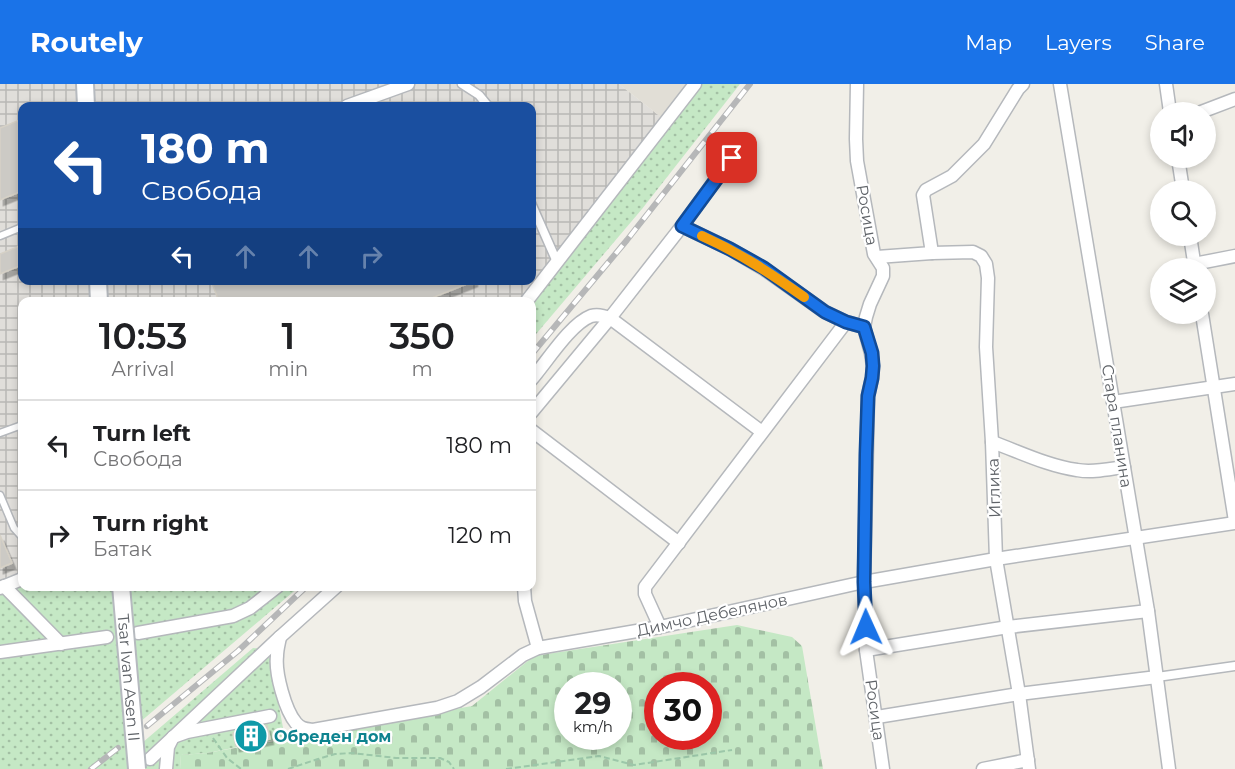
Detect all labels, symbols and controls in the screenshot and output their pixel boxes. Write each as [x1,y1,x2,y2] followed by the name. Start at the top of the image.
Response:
[30,25,143,59] text: Routely
[965,30,1012,55] text: Map
[1045,30,1112,55] text: Layers
[1145,30,1205,55] text: Share
[1150,102,1216,324] map controls
[1150,102,1216,168] button: sound
[141,122,270,174] text: 180 m
[42,126,120,204] icon: left
[706,132,757,183] pin
[715,141,748,174] icon: arrive
[141,174,262,207] text: Свобода
[1150,180,1216,246] button: search
[852,183,882,247] street label: Росица
[166,240,199,273] icon: left
[229,240,262,273] icon: ahead
[292,240,325,273] icon: ahead
[355,240,388,273] icon: right
[1150,258,1216,324] button: layers
[99,314,187,358] text: 10:53
[281,314,295,358] text: 1
[389,314,455,358] text: 350
[112,357,175,381] text: Arrival
[268,357,308,381] text: min
[412,357,433,381] text: m
[1098,363,1136,489] street label: Стара планина
[93,420,191,447] text: Turn left
[42,429,75,462] icon: left
[446,432,512,459] text: 180 m
[93,447,183,471] text: Свобода
[983,458,1005,518] street label: Иглика
[93,510,208,537] text: Turn right
[42,519,75,552] icon: right
[448,522,512,549] text: 120 m
[93,537,152,561] text: Батак
[635,590,789,640] street label: Димчо Дебелянов
[834,595,898,659] position arrow
[114,613,144,742] street label: Tsar Ivan Asen II
[644,672,722,750] speed limit sign: 30
[861,678,889,742] street label: Росица
[575,685,611,722] text: 29
[573,717,613,736] text: km/h
[233,718,269,754] building icon: Обреден дом
[274,727,391,746] place label: Обреден дом

